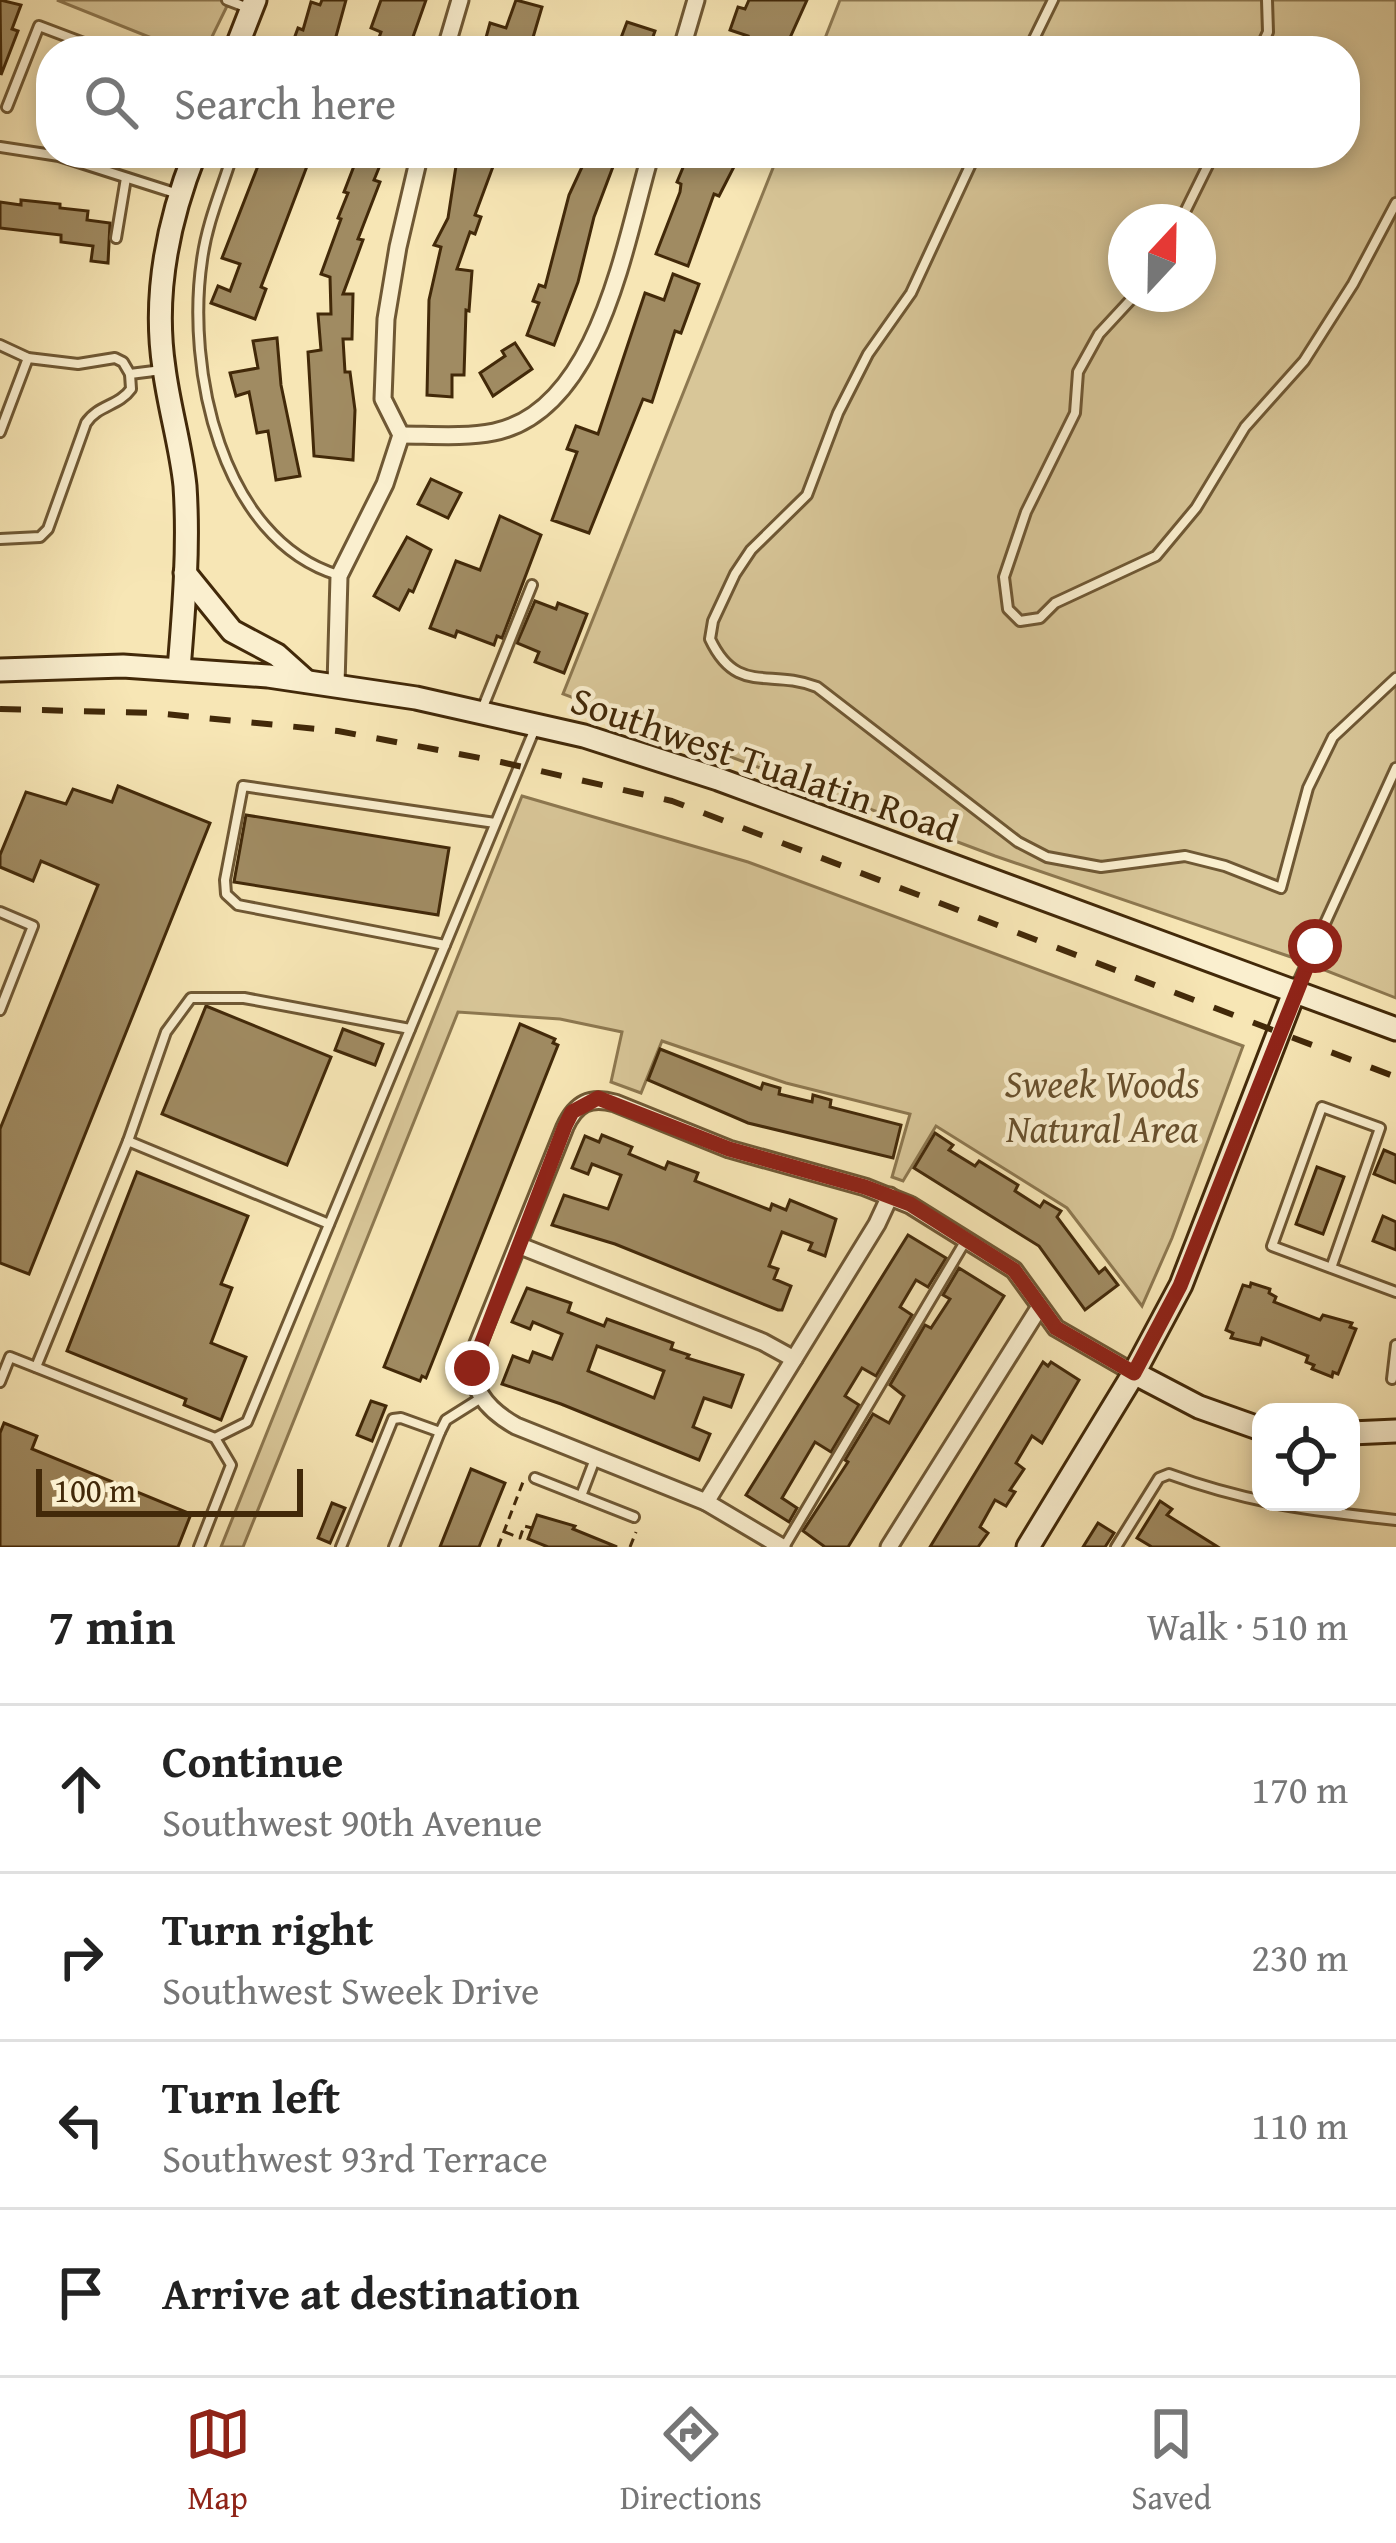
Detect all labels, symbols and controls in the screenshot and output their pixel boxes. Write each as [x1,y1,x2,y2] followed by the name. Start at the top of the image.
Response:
[36,36,1360,168] search box
[78,69,144,135] icon: search
[174,70,396,135] text: Search here
[1108,204,1216,312] north arrow
[564,670,967,857] street label: Southwest Tualatin Road
[1288,919,1342,973] route start
[1004,1054,1200,1156] park label: Sweek Woods Natural Area
[445,1341,499,1395] route end
[1252,1403,1360,1511] map controls
[1252,1403,1360,1511] button: locate
[36,1463,303,1516] scale bar
[54,1466,136,1514] text: 100 m
[48,1588,175,1663] text: 7 min
[1147,1597,1348,1654] text: Walk · 510 m
[162,1728,343,1793] text: Continue
[48,1756,114,1822] icon: ahead
[1251,1760,1348,1817] text: 170 m
[162,1793,542,1850] text: Southwest 90th Avenue
[162,1896,374,1961] text: Turn right
[48,1924,114,1990] icon: right
[1251,1928,1348,1985] text: 230 m
[162,1961,539,2018] text: Southwest Sweek Drive
[162,2064,340,2129] text: Turn left
[48,2092,114,2158] icon: left
[1251,2096,1348,2153] text: 110 m
[162,2129,548,2186] text: Southwest 93rd Terrace
[48,2260,114,2326] icon: arrive
[162,2260,580,2325] text: Arrive at destination
[185,2401,251,2521] tab: Map
[620,2401,762,2521] tab: Directions
[1131,2401,1211,2521] tab: Saved

